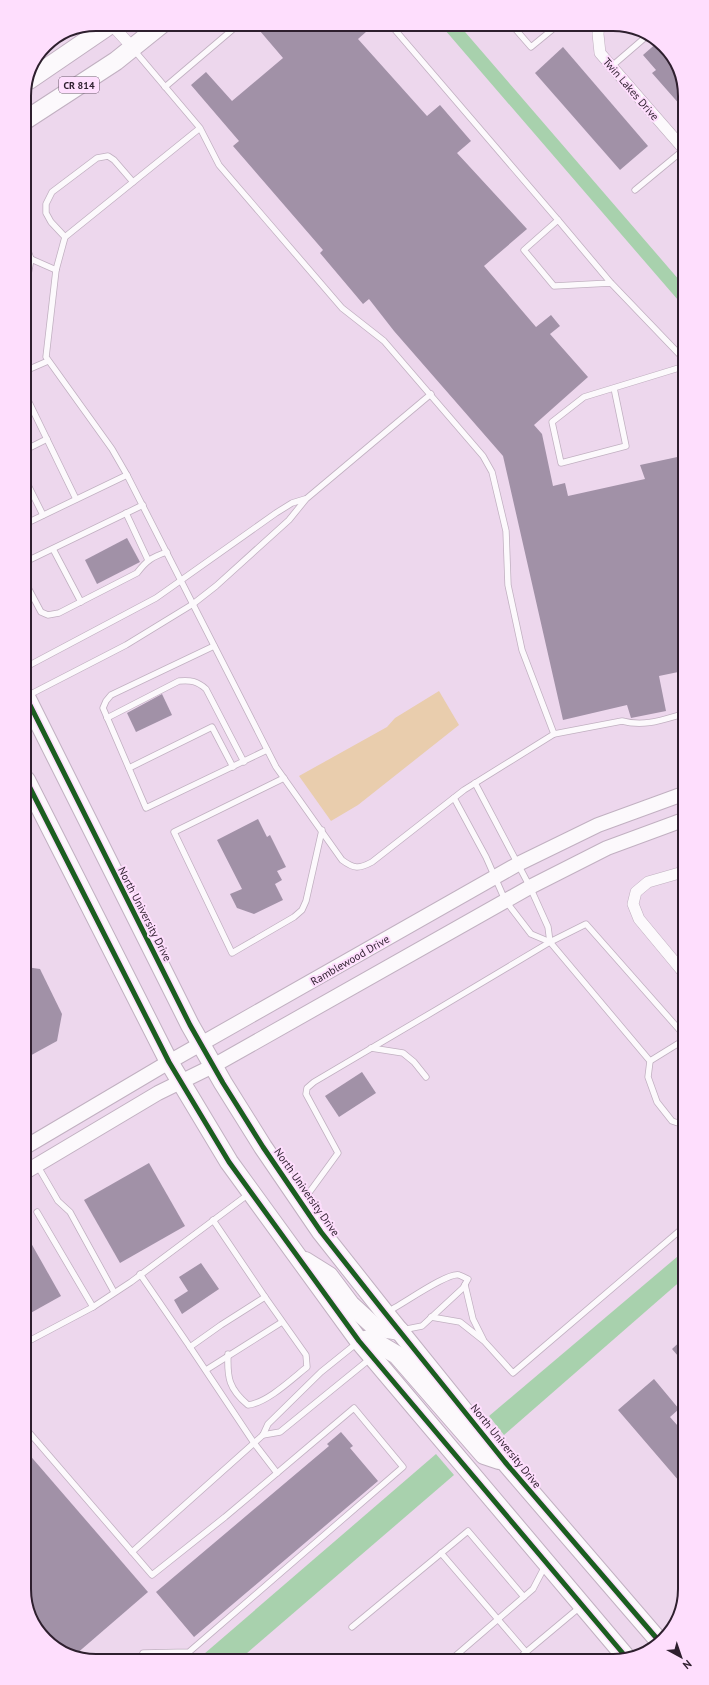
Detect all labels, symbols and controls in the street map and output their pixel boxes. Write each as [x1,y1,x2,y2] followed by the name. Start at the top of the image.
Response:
[600,55,662,124] street label: Twin Lakes Drive
[59,77,99,93] road number: CR 814
[115,864,175,964] street label: North University Drive
[308,932,392,988] street label: Ramblewood Drive
[271,1145,343,1239] street label: North University Drive
[468,1401,545,1491] street label: North University Drive
[661,1637,701,1677] north arrow
[680,1657,695,1672] text: N

